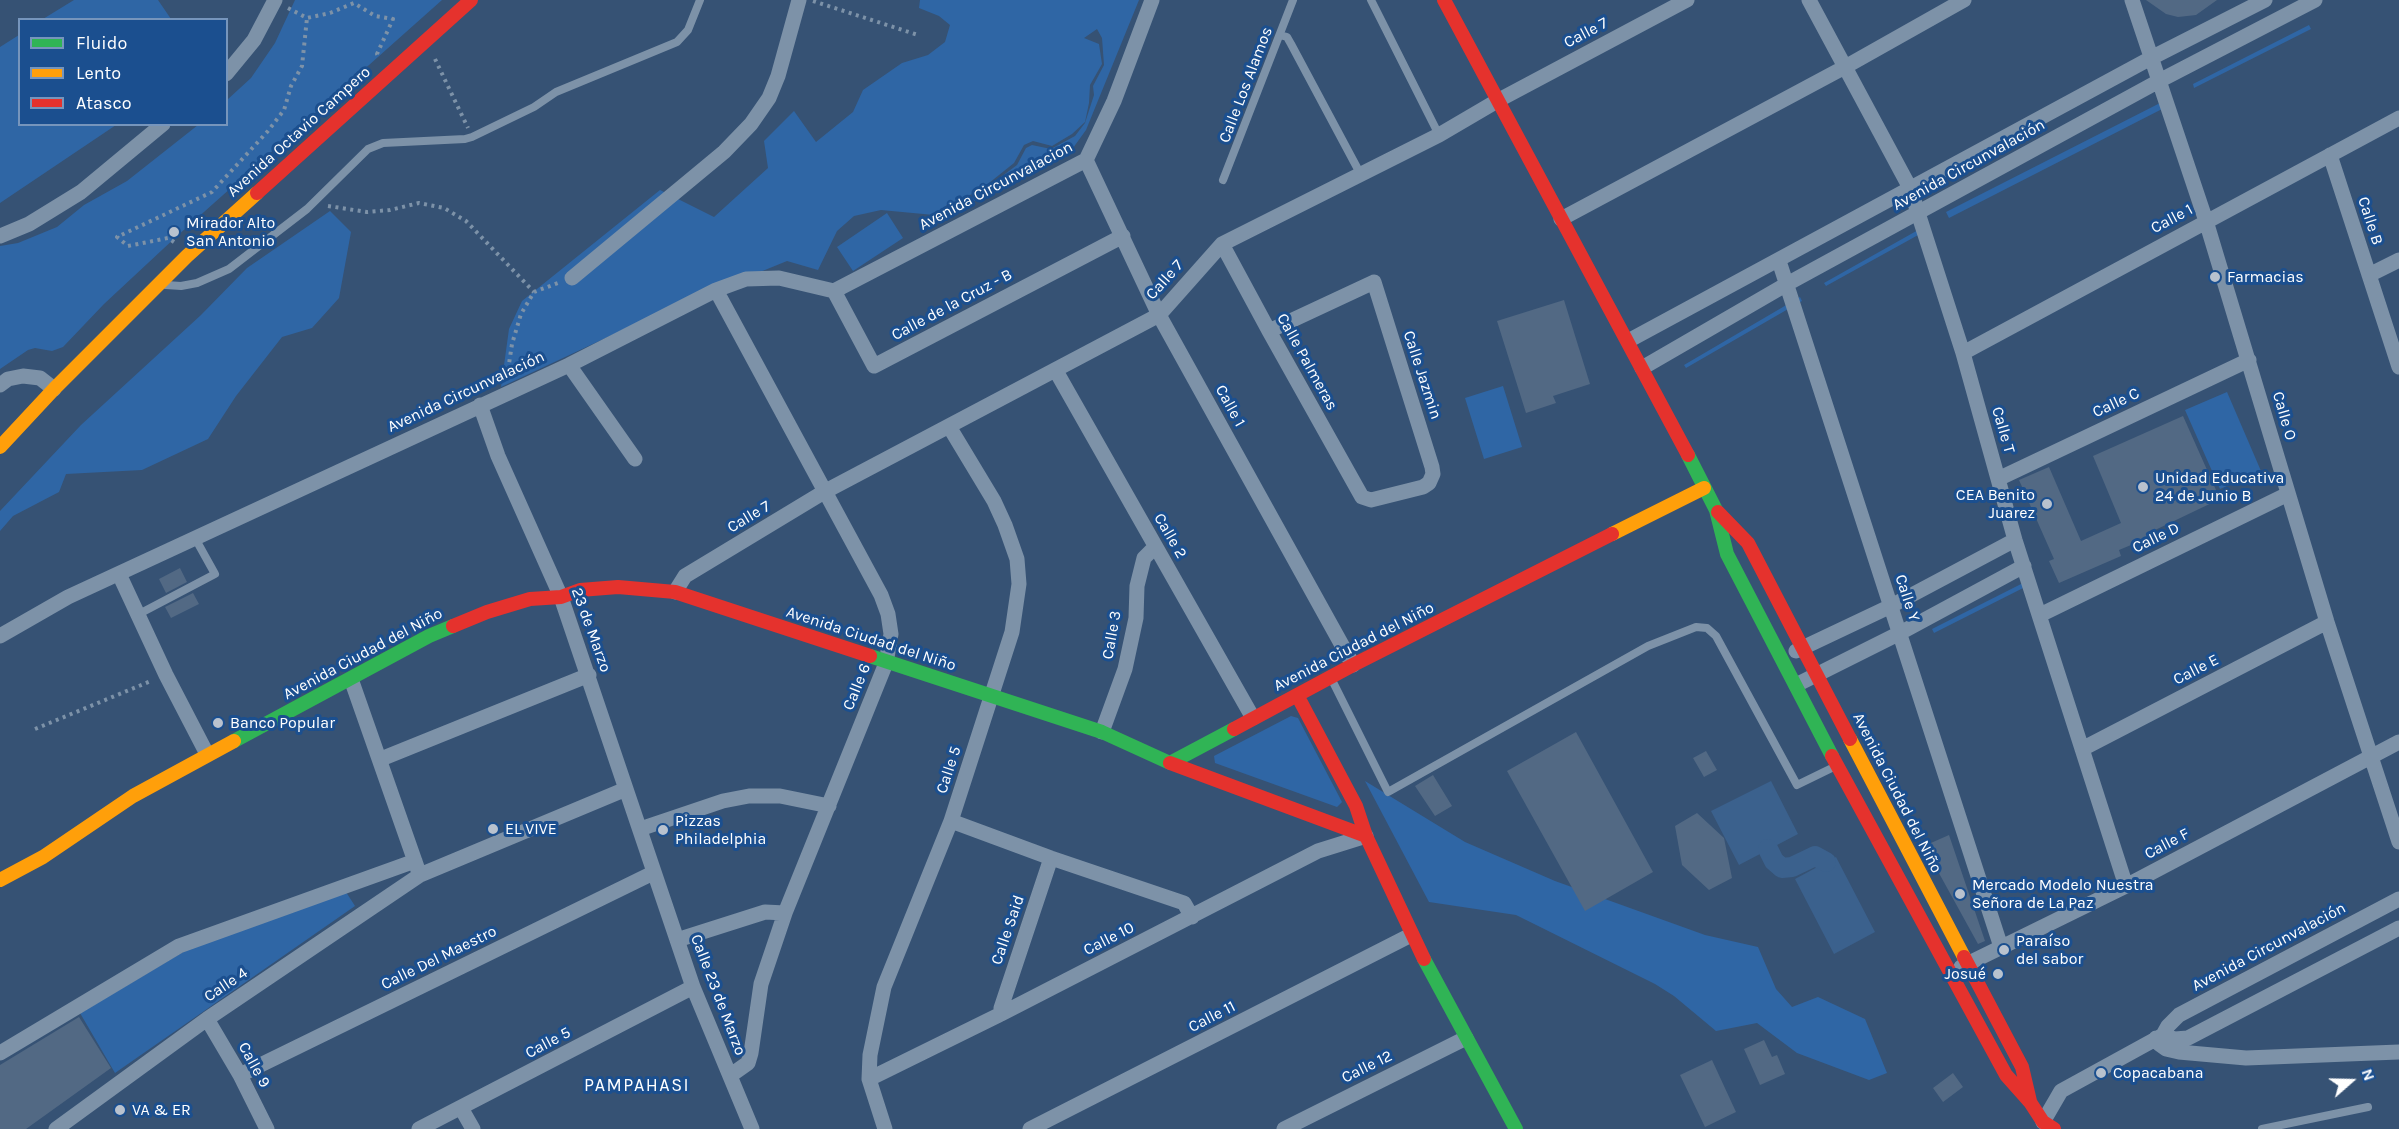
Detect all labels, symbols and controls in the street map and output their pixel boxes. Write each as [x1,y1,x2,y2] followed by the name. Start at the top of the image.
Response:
[1561,13,1611,53] street label: Calle 7
[18,18,228,126] legend
[1215,24,1277,146] street label: Calle Los Alamos
[76,32,127,54] text: Fluido
[76,62,121,84] text: Lento
[223,63,375,201] street label: Avenida Octavio Campero
[76,92,132,114] text: Atasco
[1890,115,2048,215] street label: Avenida Circunvalación
[916,137,1076,235] street label: Avenida Circunvalacion
[2353,194,2387,248] street label: Calle B
[2148,200,2196,238] street label: Calle 1
[186,213,275,251] place label: Mirador Alto San Antonio
[167,225,181,239] marker: Mirador Alto San Antonio
[1142,256,1188,304] street label: Calle 7
[888,265,1016,345] street label: Calle de la Cruz - B
[2227,267,2304,287] place label: Farmacias
[2208,270,2222,284] marker: Farmacias
[1272,310,1342,414] street label: Calle Palmeras
[1399,328,1445,422] street label: Calle Jazmin
[384,347,548,437] street label: Avenida Circunvalación
[1211,382,1249,430] street label: Calle 1
[2090,384,2142,422] street label: Calle C
[2268,389,2300,443] street label: Calle O
[1987,404,2019,456] street label: Calle T
[2155,468,2284,506] place label: Unidad Educativa 24 de Junio B
[2136,480,2150,494] marker: Unidad Educativa 24 de Junio B
[1956,485,2035,523] place label: CEA Benito Juarez
[724,497,774,537] street label: Calle 7
[2040,497,2054,511] marker: CEA Benito Juarez
[1149,510,1191,562] street label: Calle 2
[2129,518,2183,558] street label: Calle D
[1890,572,1924,624] street label: Calle Y
[567,585,615,675] street label: 23 de Marzo
[1271,598,1437,696] street label: Avenida Ciudad del Niño
[784,602,958,676] street label: Avenida Ciudad del Niño
[280,604,446,704] street label: Avenida Ciudad del Niño
[1098,609,1126,661] street label: Calle 3
[2170,650,2222,690] street label: Calle E
[839,661,875,713] street label: Calle 6
[1848,710,1946,876] street label: Avenida Ciudad del Niño
[230,713,335,733] place label: Banco Popular
[211,716,225,730] marker: Banco Popular
[932,744,966,796] street label: Calle 5
[675,811,766,849] place label: Pizzas Philadelphia
[505,819,557,839] place label: EL VIVE
[486,822,500,836] marker: EL VIVE
[656,823,670,837] marker: Pizzas Philadelphia
[2141,824,2193,864] street label: Calle F
[1972,875,2154,913] place label: Mercado Modelo Nuestra Señora de La Paz
[1953,887,1967,901] marker: Mercado Modelo Nuestra Señora de La Paz
[987,893,1029,967] street label: Calle Said
[2189,898,2349,996] street label: Avenida Circunvalación
[1080,918,1138,960] street label: Calle 10
[378,922,500,994] street label: Calle Del Maestro
[2016,931,2083,969] place label: Paraíso del sabor
[686,932,750,1058] street label: Calle 23 de Marzo
[1997,943,2011,957] marker: Paraíso del sabor
[201,963,251,1007] street label: Calle 4
[1944,964,1986,984] place label: Josué
[1991,967,2005,981] marker: Josué
[1185,997,1239,1037] street label: Calle 11
[522,1023,574,1063] street label: Calle 5
[234,1039,274,1091] street label: Calle 9
[1338,1047,1396,1087] street label: Calle 12
[2321,1051,2381,1111] north arrow
[2113,1063,2204,1083] place label: Copacabana
[2094,1066,2108,1080] marker: Copacabana
[2357,1066,2379,1083] text: N
[584,1075,690,1097] district label: PAMPAHASI
[132,1100,191,1120] place label: VA & ER
[113,1103,127,1117] marker: VA & ER

